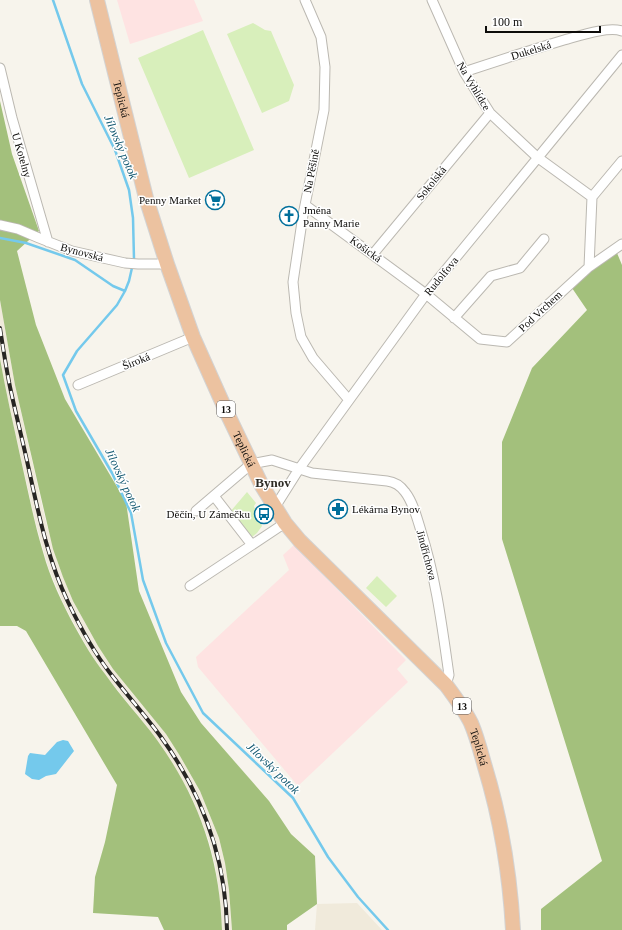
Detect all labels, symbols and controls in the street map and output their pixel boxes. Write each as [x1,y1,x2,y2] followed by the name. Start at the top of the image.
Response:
[486,8,600,34] scale bar
[492,15,523,29] text: 100 m
[509,38,553,62] street label: Dukelská
[455,60,493,113] street label: Na Vyhlídce
[111,79,132,119] street label: Teplická
[101,113,141,182] water label: Jílovský potok
[10,131,34,179] street label: U Kotelny
[301,148,321,194] street label: Na Pěšině
[414,163,448,202] street label: Sokolská
[204,189,226,211] supermarket icon: Penny Market
[139,194,201,206] place label: Penny Market
[303,204,360,229] place label: Jména Panny Marie
[278,205,300,227] church icon: Jména Panny Marie
[348,234,384,265] street label: Košická
[59,241,105,264] street label: Bynovská
[422,254,460,298] street label: Rudolfova
[516,288,564,334] street label: Pod Vrchem
[120,350,152,372] street label: Široká
[217,401,235,417] road number: 13
[231,429,258,469] street label: Teplická
[102,446,144,515] water label: Jílovský potok
[255,475,291,490] district label: Bynov
[327,498,349,520] pharmacy icon: Lékárna Bynov
[253,503,275,525] bus stop icon: Děčín, U Zámečku
[352,503,421,515] place label: Lékárna Bynov
[167,508,250,520] place label: Děčín, U Zámečku
[415,529,439,581] street label: Jindřichova
[453,698,471,714] road number: 13
[468,727,490,767] street label: Teplická
[244,739,303,797] water label: Jílovský potok

